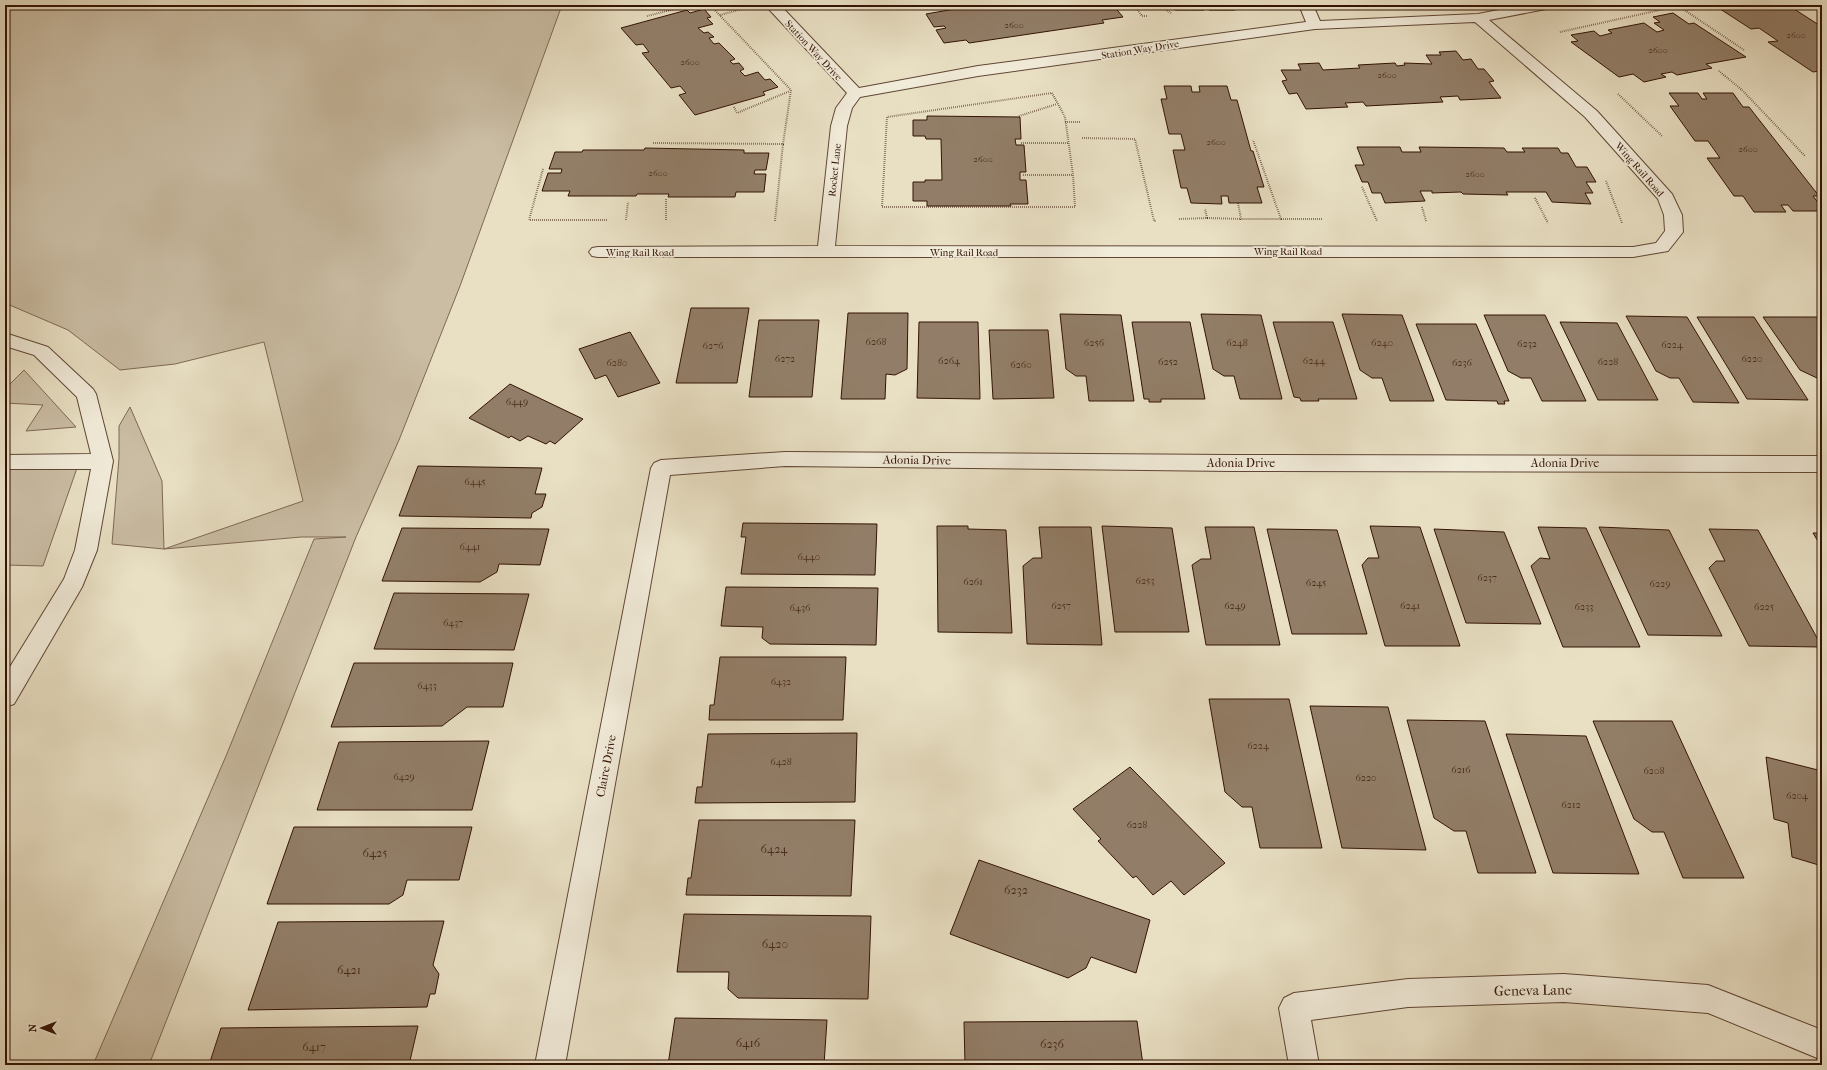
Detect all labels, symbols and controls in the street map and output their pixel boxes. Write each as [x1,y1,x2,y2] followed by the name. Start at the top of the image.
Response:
[782,18,844,83] street label: Station Way Drive
[1004,20,1024,30] house number: 2600
[1786,30,1806,40] house number: 2600
[1101,38,1180,62] street label: Station Way Drive
[1648,45,1668,55] house number: 2600
[680,57,700,67] house number: 2600
[1377,70,1397,80] house number: 2600
[1206,137,1226,147] house number: 2600
[1612,139,1666,200] street label: Wing Rail Road
[826,143,844,197] street label: Rocket Lane
[1738,144,1758,154] house number: 2600
[973,154,993,164] house number: 2600
[648,168,668,178] house number: 2600
[1465,169,1485,179] house number: 2600
[1253,246,1323,258] street label: Wing Rail Road
[605,247,675,259] street label: Wing Rail Road
[929,247,999,259] street label: Wing Rail Road
[866,336,887,348] house number: 6268
[1084,337,1105,349] house number: 6256
[1226,337,1248,349] house number: 6248
[1371,337,1393,349] house number: 6240
[1517,338,1537,350] house number: 6232
[1661,339,1684,351] house number: 6224
[703,340,724,352] house number: 6276
[775,353,795,365] house number: 6272
[1741,353,1763,365] house number: 6220
[938,355,961,367] house number: 6264
[1303,355,1326,367] house number: 6244
[1158,356,1178,368] house number: 6252
[1598,356,1618,368] house number: 6228
[606,357,628,369] house number: 6280
[1452,357,1473,369] house number: 6236
[1010,359,1032,371] house number: 6260
[506,396,528,408] house number: 6449
[882,452,951,468] street label: Adonia Drive
[1206,456,1275,470] street label: Adonia Drive
[1530,456,1599,470] street label: Adonia Drive
[464,476,486,488] house number: 6445
[460,541,480,553] house number: 6441
[798,551,820,563] house number: 6440
[1477,572,1497,584] house number: 6237
[1136,575,1154,587] house number: 6253
[963,576,983,588] house number: 6261
[1306,577,1326,589] house number: 6245
[1650,578,1670,590] house number: 6229
[1051,600,1071,612] house number: 6257
[1224,600,1246,612] house number: 6249
[1400,600,1420,612] house number: 6241
[1575,601,1593,613] house number: 6233
[1754,601,1774,613] house number: 6225
[790,602,811,614] house number: 6436
[443,617,463,629] house number: 6437
[771,676,791,688] house number: 6432
[417,680,437,692] house number: 6433
[593,734,619,798] street label: Claire Drive
[1247,740,1270,752] house number: 6224
[770,756,792,768] house number: 6428
[1451,764,1471,776] house number: 6216
[1643,765,1665,777] house number: 6208
[393,771,415,783] house number: 6429
[1355,772,1377,784] house number: 6220
[1786,790,1809,802] house number: 6204
[1561,799,1581,811] house number: 6212
[1127,819,1147,831] house number: 6228
[761,842,788,856] house number: 6424
[363,846,387,860] house number: 6425
[1004,883,1028,897] house number: 6232
[762,937,788,951] house number: 6420
[337,963,361,977] house number: 6421
[1494,981,1572,1000] street label: Geneva Lane
[22,1008,62,1048] north arrow
[26,1023,39,1032] text: N
[736,1036,761,1050] house number: 6416
[1040,1037,1065,1051] house number: 6236
[302,1040,326,1054] house number: 6417

